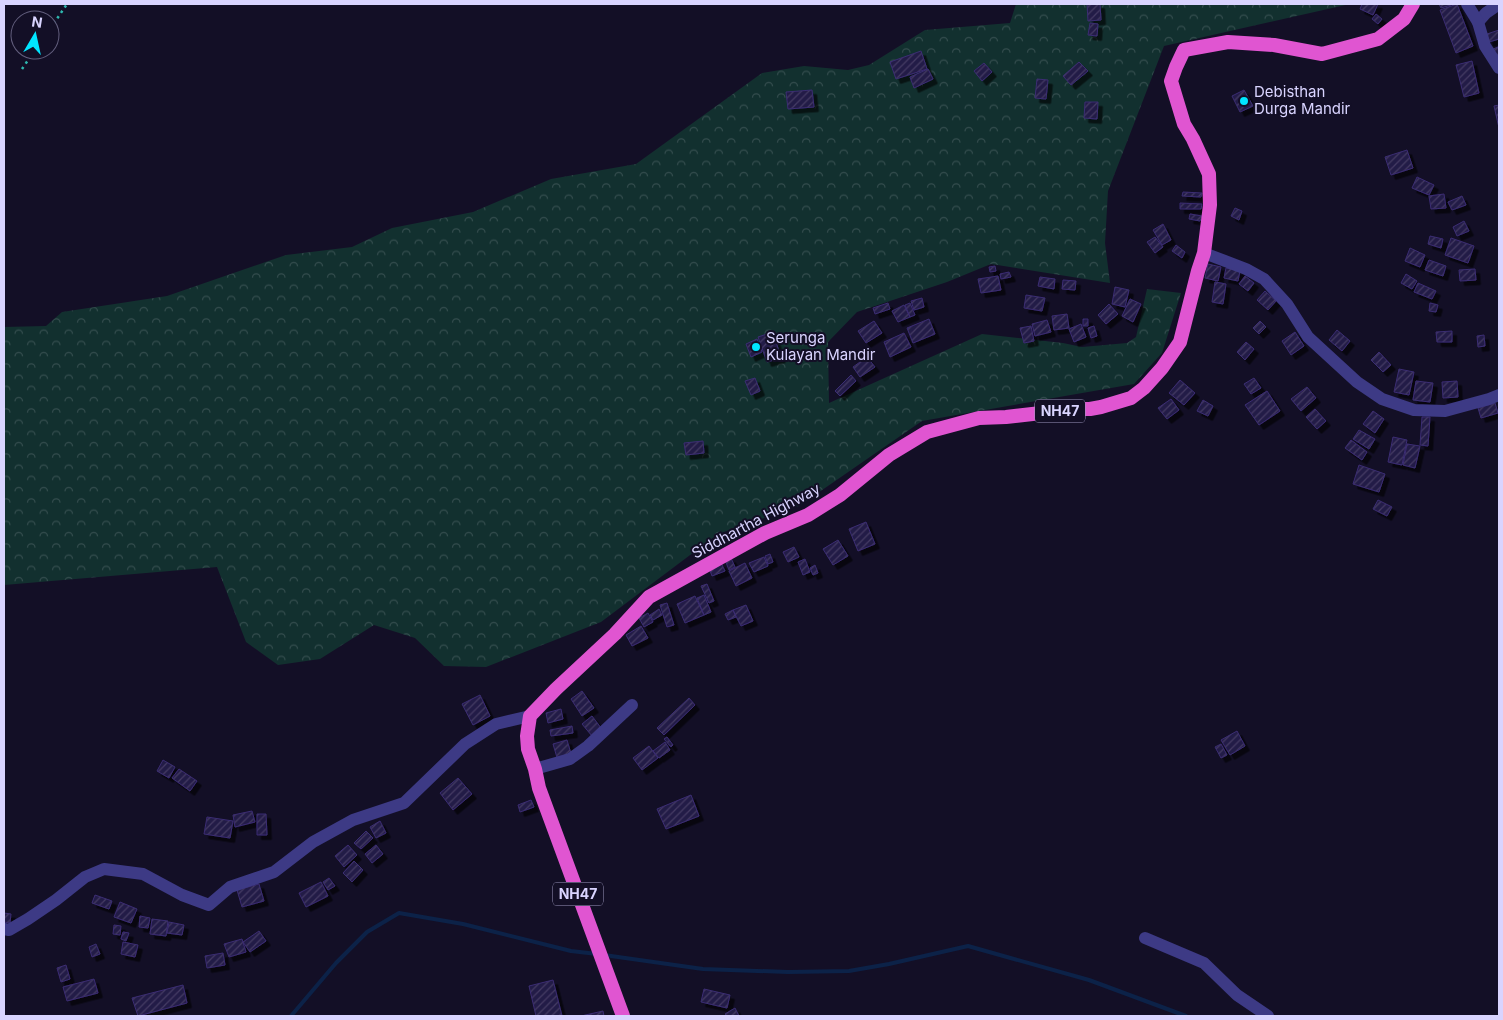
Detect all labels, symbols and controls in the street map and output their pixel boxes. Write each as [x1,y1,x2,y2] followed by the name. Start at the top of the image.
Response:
[10,10,60,60] north arrow
[31,12,44,31] text: N
[1254,82,1351,118] place label: Debisthan Durga Mandir
[1238,95,1250,107] marker: Debisthan Durga Mandir
[766,328,876,364] place label: Serunga Kulayan Mandir
[750,341,762,353] marker: Serunga Kulayan Mandir
[1035,400,1085,422] road number: NH47
[688,478,824,563] street label: Siddhartha Highway
[553,882,603,906] road number: NH47

